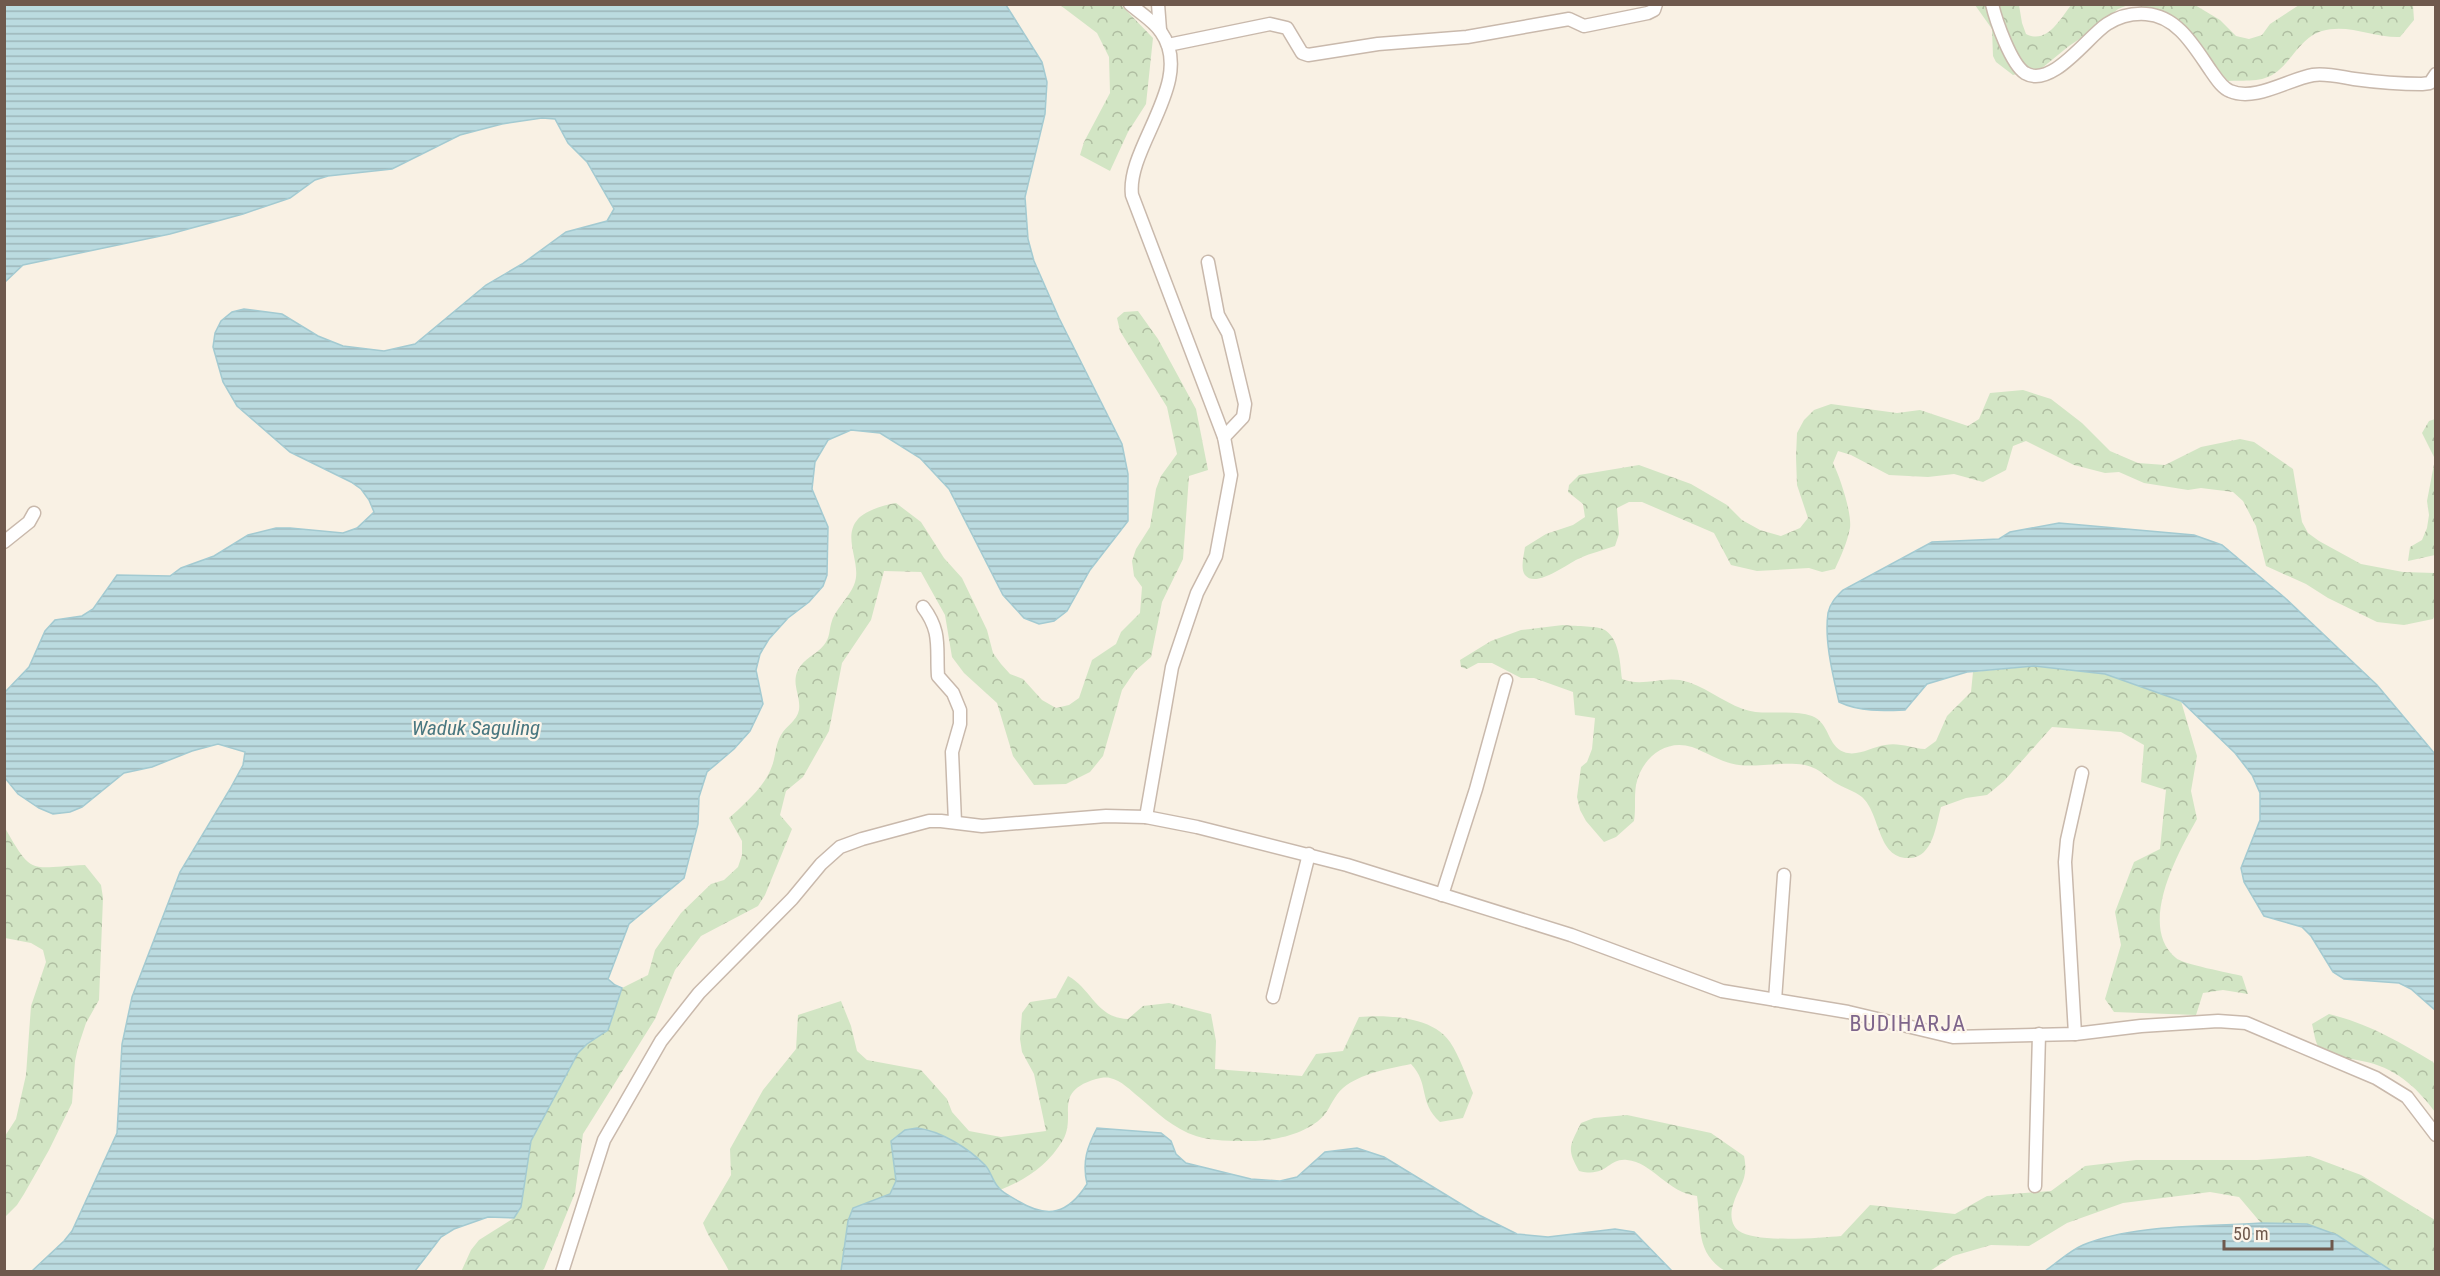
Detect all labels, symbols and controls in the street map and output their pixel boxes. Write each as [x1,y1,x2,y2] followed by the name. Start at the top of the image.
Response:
[412,716,540,740] water label: Waduk Saguling
[1849,1011,1967,1036] district label: BUDIHARJA
[2224,1213,2332,1251] scale bar
[2233,1223,2268,1244] text: 50 m

